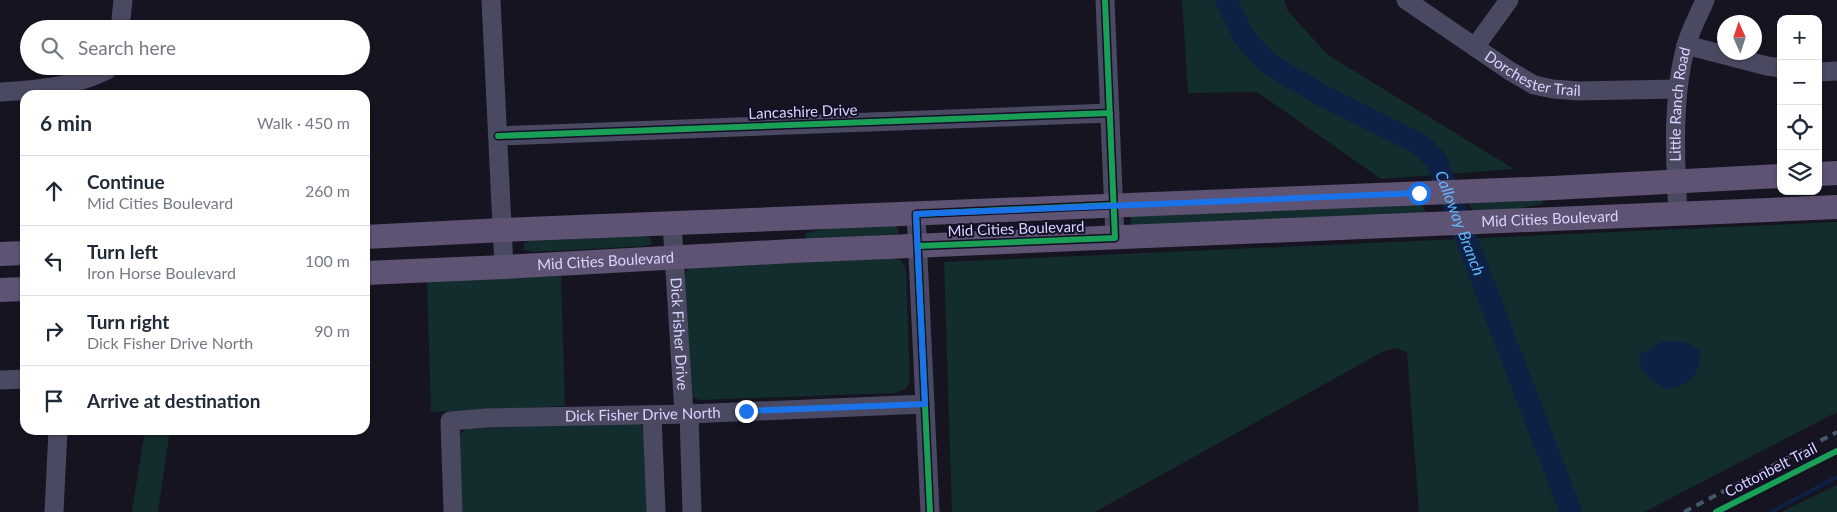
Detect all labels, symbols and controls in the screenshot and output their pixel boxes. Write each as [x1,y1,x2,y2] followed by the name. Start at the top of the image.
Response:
[1717,15,1762,60] north arrow
[1777,15,1822,195] map controls
[1777,15,1822,60] button: +
[20,20,370,75] search box
[38,34,66,62] icon: search
[78,36,176,59] text: Search here
[1665,45,1693,162] street label: Little Ranch Road
[1482,46,1581,99] street label: Dorchester Trail
[1777,60,1822,105] button: −
[748,100,858,122] street label: Lancashire Drive
[1777,105,1822,150] button: locate
[40,110,92,135] text: 6 min
[257,113,350,132] text: Walk · 450 m
[1777,150,1822,195] button: layers
[1432,168,1489,278] water label: Calloway Branch
[87,170,165,193] text: Continue
[40,177,68,205] icon: ahead
[305,181,350,200] text: 260 m
[1408,182,1431,205] route start
[87,193,233,212] text: Mid Cities Boulevard
[1481,206,1619,230] street label: Mid Cities Boulevard
[947,217,1085,239] street label: Mid Cities Boulevard
[87,240,158,263] text: Turn left
[40,247,68,275] icon: left
[537,248,675,273] street label: Mid Cities Boulevard
[305,251,350,270] text: 100 m
[87,263,236,282] text: Iron Horse Boulevard
[667,277,692,391] street label: Dick Fisher Drive
[87,310,169,333] text: Turn right
[40,317,68,345] icon: right
[314,321,350,340] text: 90 m
[87,333,253,352] text: Dick Fisher Drive North
[40,387,68,415] icon: arrive
[87,389,260,412] text: Arrive at destination
[735,400,758,423] route end
[565,403,721,424] street label: Dick Fisher Drive North
[1721,438,1820,500] street label: Cottonbelt Trail

